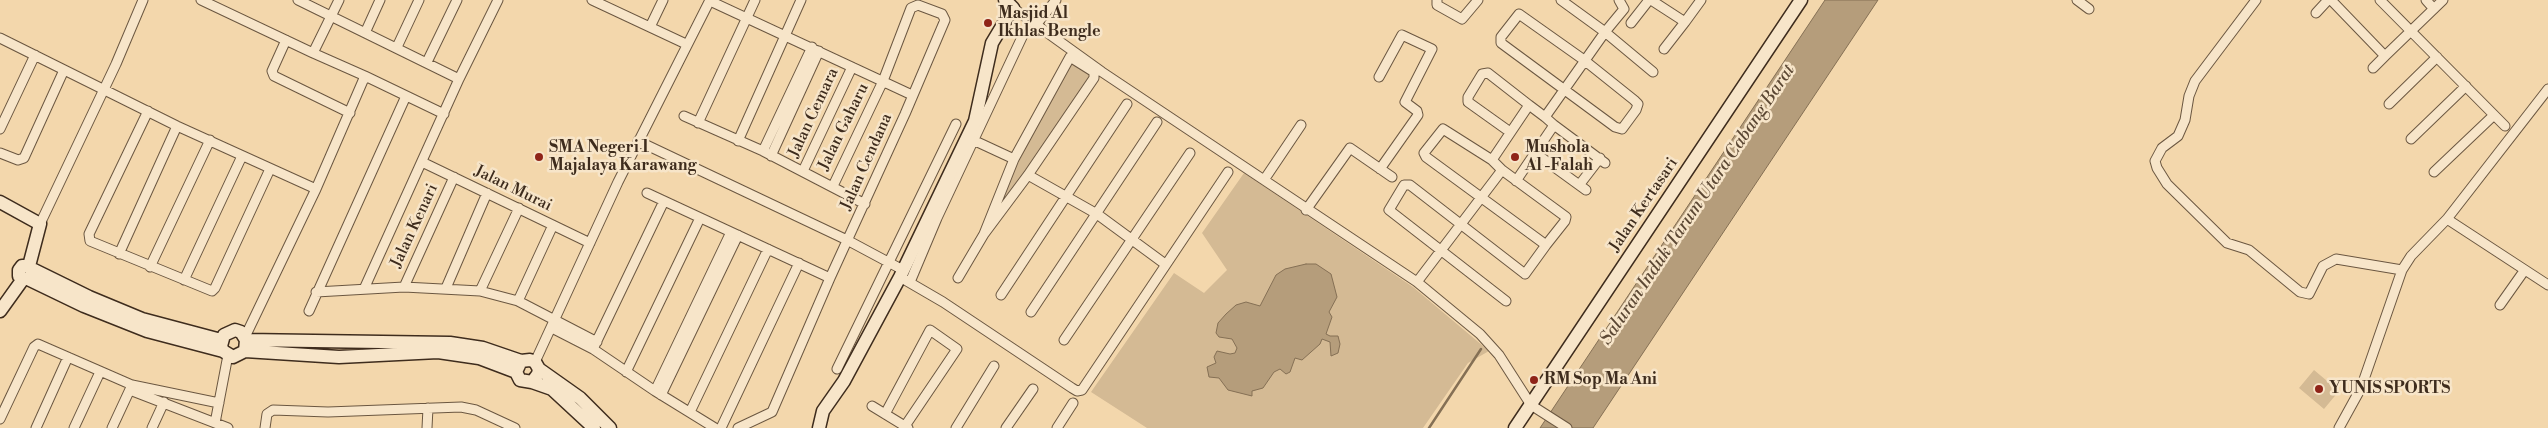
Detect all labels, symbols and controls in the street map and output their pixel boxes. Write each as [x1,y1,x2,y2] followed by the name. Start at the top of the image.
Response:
[998,4,1101,42] place label: Masjid Al Ikhlas Bengle
[982,17,994,29] marker: Masjid Al Ikhlas Bengle
[1596,61,1800,349] water label: Saluran Induk Tarum Utara Cabang Barat
[785,65,843,161] street label: Jalan Cemara
[815,80,873,174] street label: Jalan Gaharu
[837,111,897,213] street label: Jalan Cendana
[549,138,697,176] place label: SMA Negeri 1 Majalaya Karawang
[1525,138,1593,176] place label: Mushola Al -Falah
[533,151,545,163] marker: SMA Negeri 1 Majalaya Karawang
[1509,151,1521,163] marker: Mushola Al -Falah
[1606,154,1682,256] street label: Jalan Kertasari
[471,162,555,216] street label: Jalan Murai
[387,181,443,271] street label: Jalan Kenari
[1544,370,1657,390] place label: RM Sop Ma Ani
[1528,374,1540,386] marker: RM Sop Ma Ani
[2329,379,2450,399] place label: YUNIS SPORTS
[2313,383,2325,395] marker: YUNIS SPORTS

